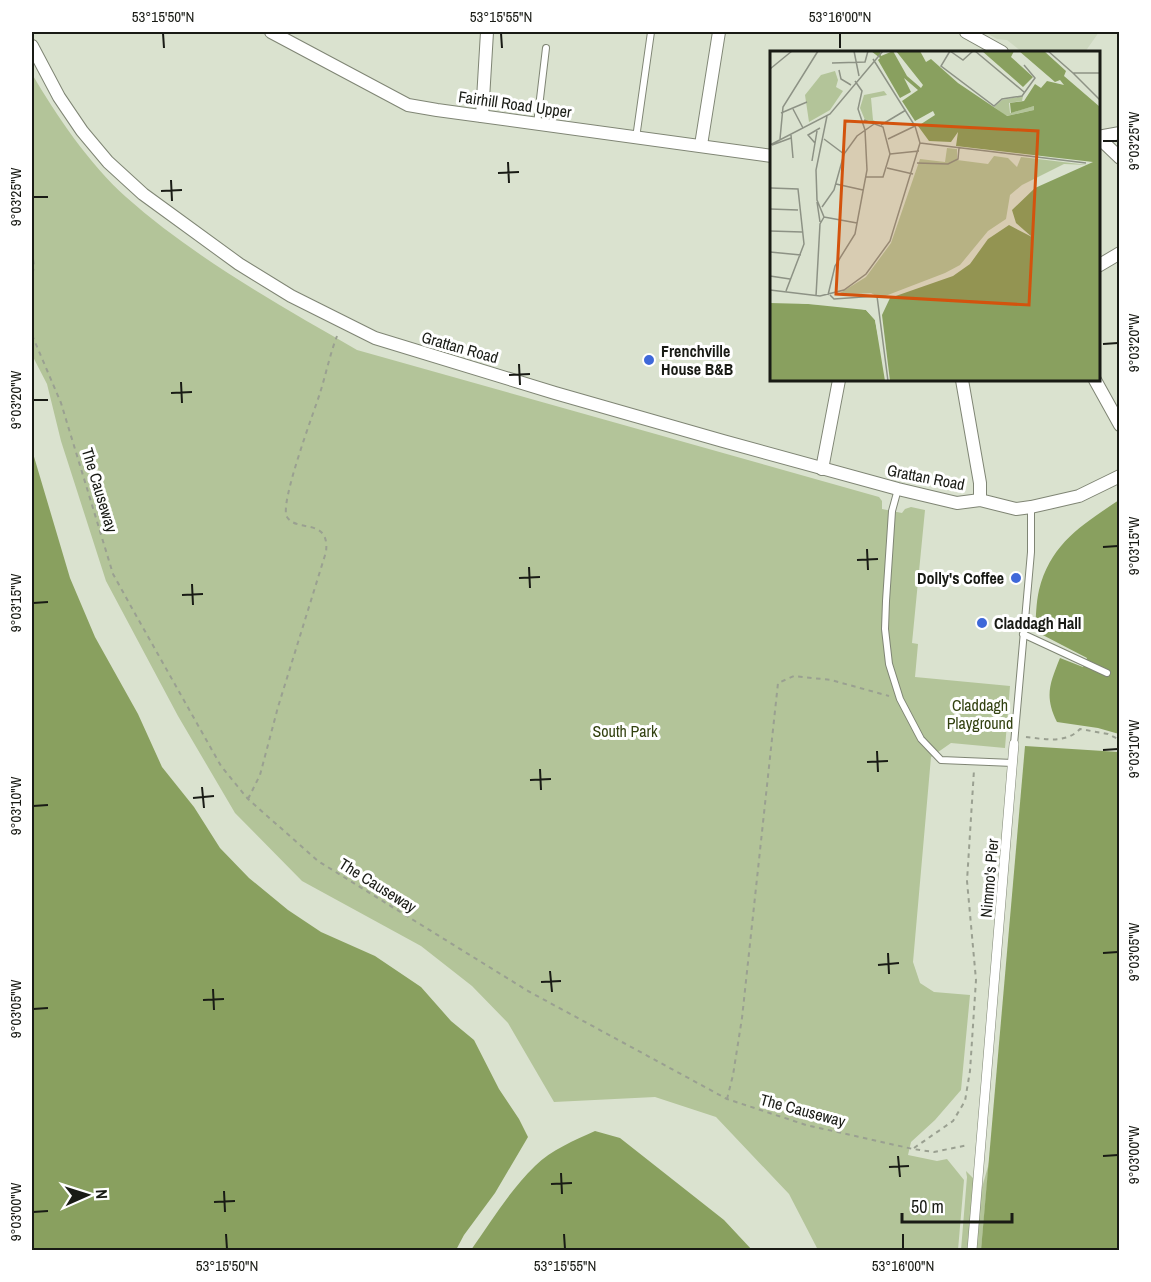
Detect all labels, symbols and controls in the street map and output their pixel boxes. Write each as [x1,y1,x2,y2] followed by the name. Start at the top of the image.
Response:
[132,6,194,27] text: 53°15'50"N
[470,6,532,27] text: 53°15'55"N
[809,6,871,27] text: 53°16'00"N
[770,51,1100,381] inset map
[457,85,574,123] street label: Fairhill Road Upper
[1123,111,1144,170] text: 9°03'25"W
[5,167,26,226] text: 9°03'25"W
[1123,313,1144,372] text: 9°03'20"W
[419,326,501,368] street label: Grattan Road
[661,340,733,380] place label: Frenchville House B&B
[642,353,656,367] marker: Frenchville House B&B
[5,370,26,429] text: 9°03'20"W
[77,445,123,535] street label: The Causeway
[885,459,967,495] street label: Grattan Road
[1123,516,1144,575] text: 9°03'15"W
[917,567,1004,589] place label: Dolly's Coffee
[1009,571,1023,585] marker: Dolly's Coffee
[5,573,26,632] text: 9°03'15"W
[994,612,1082,634] place label: Claddagh Hall
[975,616,989,630] marker: Claddagh Hall
[947,694,1013,734] park label: Claddagh Playground
[1123,719,1144,778] text: 9°03'10"W
[593,720,658,742] park label: South Park
[5,776,26,835] text: 9°03'10"W
[975,837,1003,918] street label: Nimmo's Pier
[335,852,421,918] street label: The Causeway
[1123,922,1144,981] text: 9°03'05"W
[5,979,26,1038] text: 9°03'05"W
[758,1088,849,1132] street label: The Causeway
[1123,1125,1144,1184] text: 9°03'00"W
[57,1165,117,1225] north arrow
[5,1182,26,1241] text: 9°03'00"W
[902,1186,1012,1224] scale bar
[91,1189,113,1200] text: N
[911,1194,944,1219] text: 50 m
[196,1255,258,1276] text: 53°15'50"N
[534,1255,596,1276] text: 53°15'55"N
[872,1255,934,1276] text: 53°16'00"N

